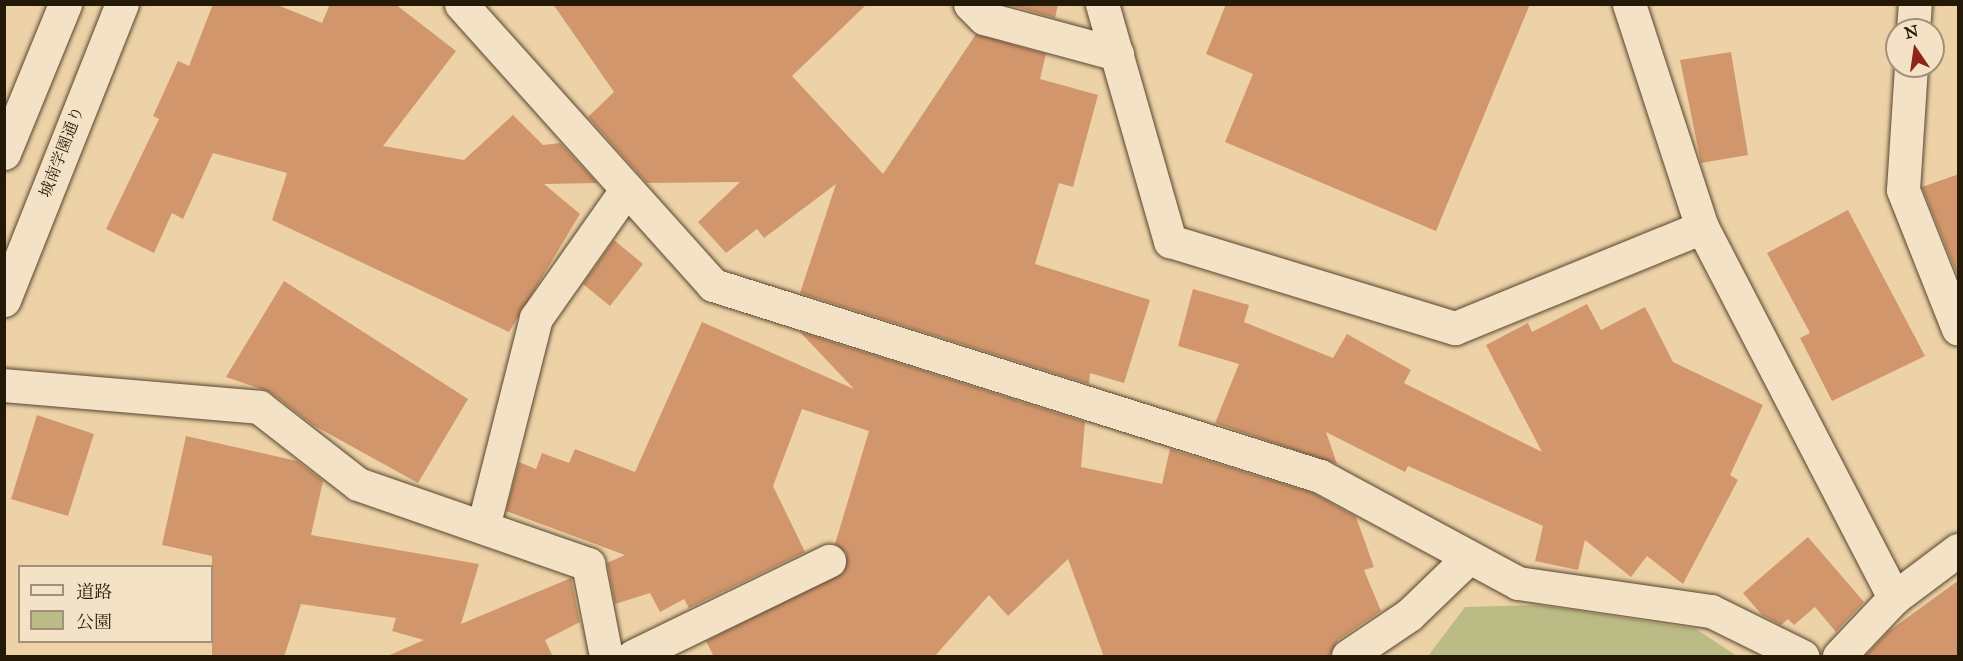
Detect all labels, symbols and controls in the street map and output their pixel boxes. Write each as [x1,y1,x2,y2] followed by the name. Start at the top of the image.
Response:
[1885,18,1945,78] north arrow
[1903,21,1920,43] text: N
[36,104,88,200] street label: 城南学園通り
[18,565,213,643] legend
[76,581,112,603] text: 道路
[76,611,112,633] text: 公園

